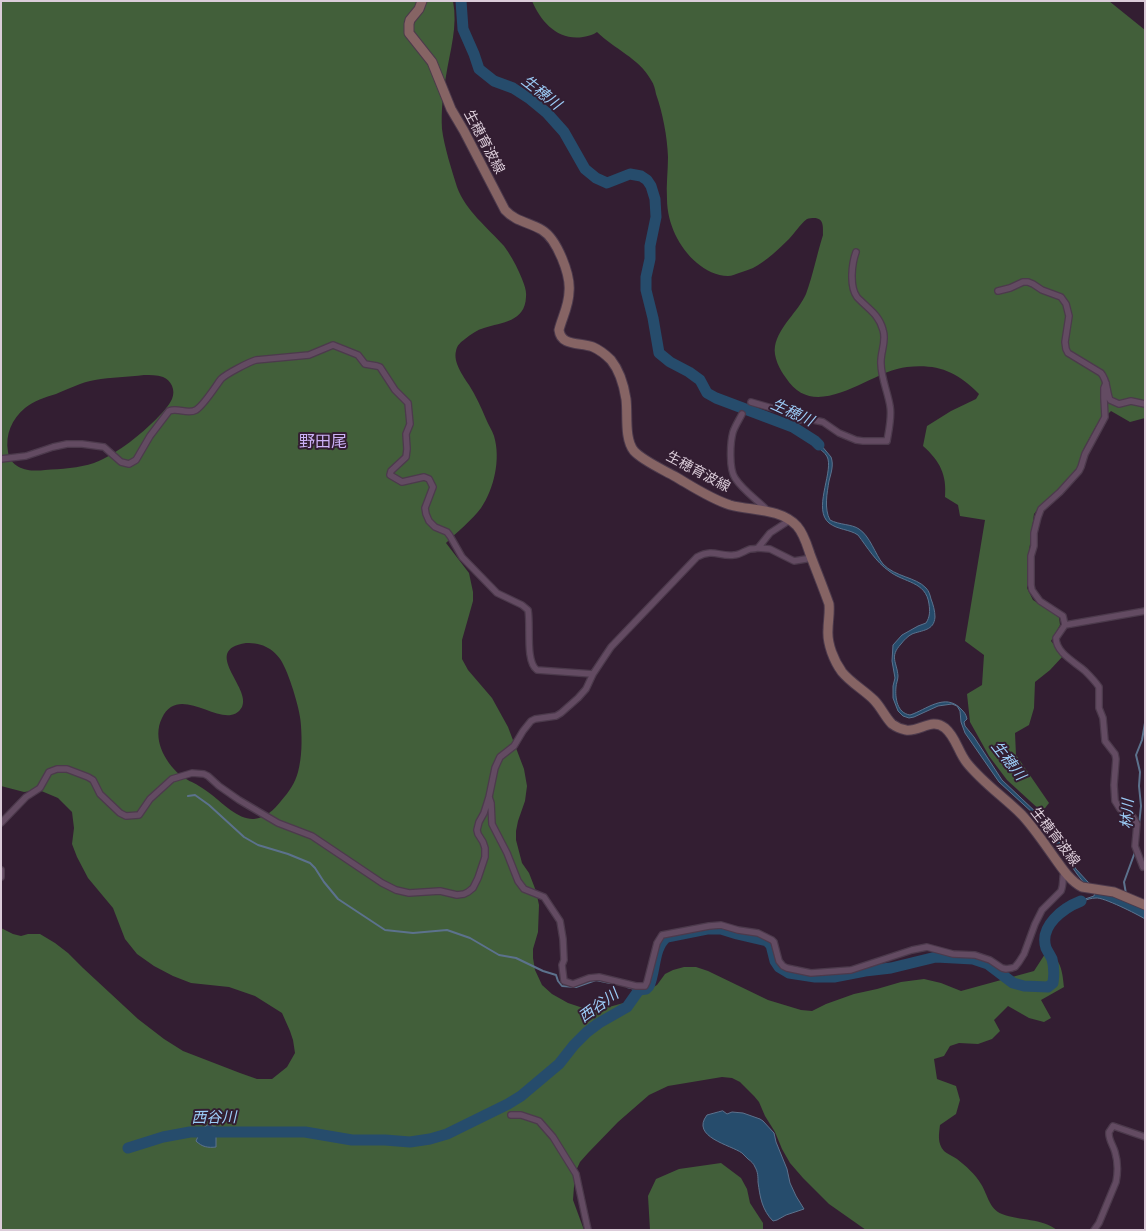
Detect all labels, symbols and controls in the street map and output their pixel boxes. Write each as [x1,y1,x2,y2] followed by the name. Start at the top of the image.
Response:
[518,72,564,114] water label: 生穂川
[460,107,508,177] street label: 生穂育波線
[768,395,816,431] water label: 生穂川
[299,432,347,452] district label: 野田尾
[663,448,733,496] street label: 生穂育波線
[987,738,1029,784] water label: 生穂川
[1118,799,1138,829] water label: 林川
[1027,804,1083,870] street label: 生穂育波線
[576,985,622,1027] water label: 西谷川
[191,1109,237,1127] water label: 西谷川

